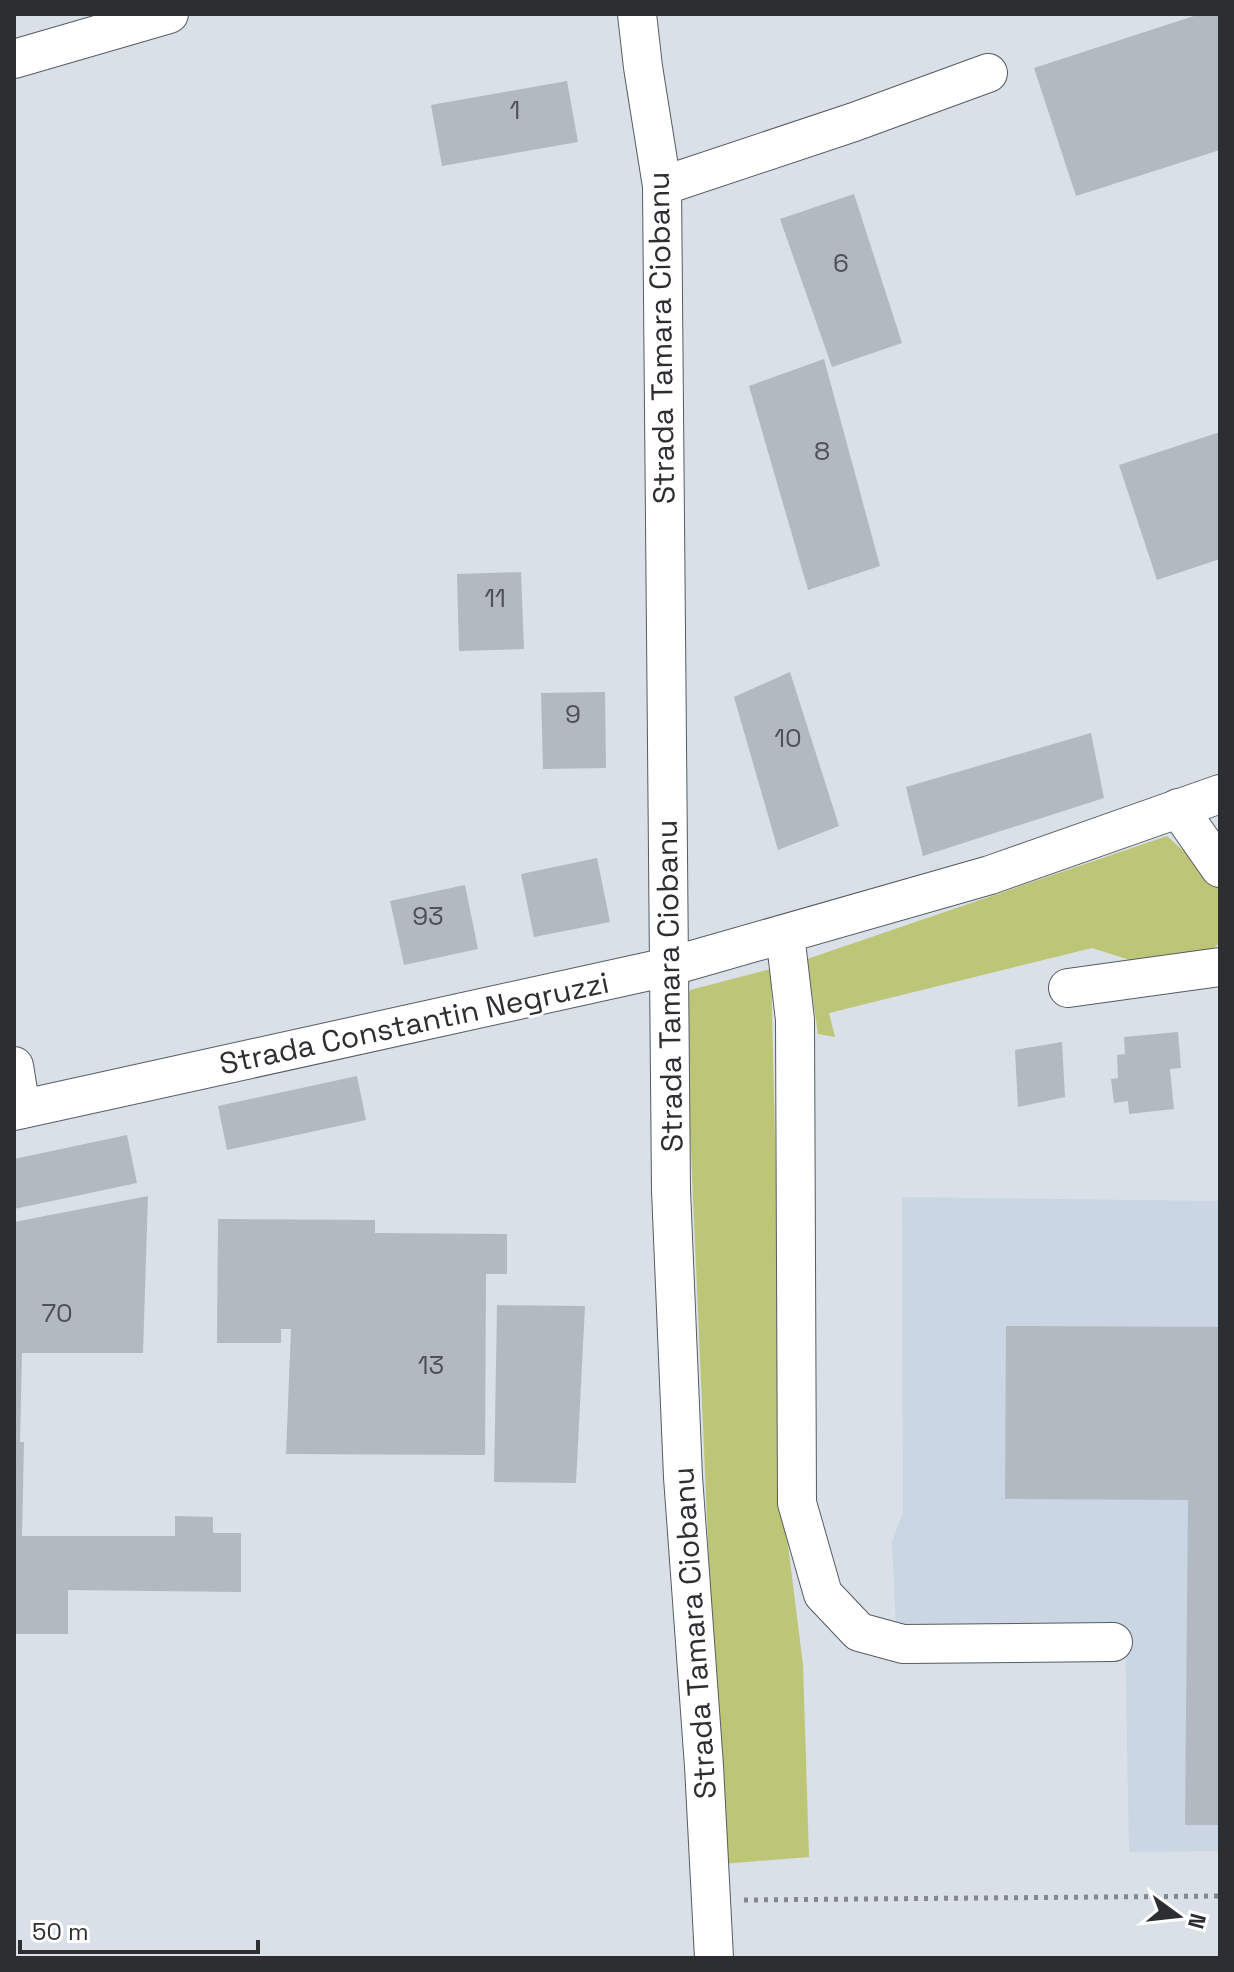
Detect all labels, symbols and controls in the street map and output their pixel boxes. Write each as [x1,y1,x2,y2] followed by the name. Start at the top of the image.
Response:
[510,93,520,127] house number: 1
[639,171,683,505] street label: Strada Tamara Ciobanu
[833,246,849,280] house number: 6
[814,434,830,468] house number: 8
[484,581,506,615] house number: 11
[565,697,581,731] house number: 9
[774,721,802,755] house number: 10
[647,819,691,1153] street label: Strada Tamara Ciobanu
[412,899,444,933] house number: 93
[216,963,612,1083] street label: Strada Constantin Negruzzi
[41,1296,73,1330] house number: 70
[418,1348,444,1382] house number: 13
[663,1466,725,1800] street label: Strada Tamara Ciobanu
[1138,1876,1218,1956] north arrow
[20,1904,258,1954] scale bar
[1182,1910,1213,1932] text: N
[32,1916,89,1947] text: 50 m

